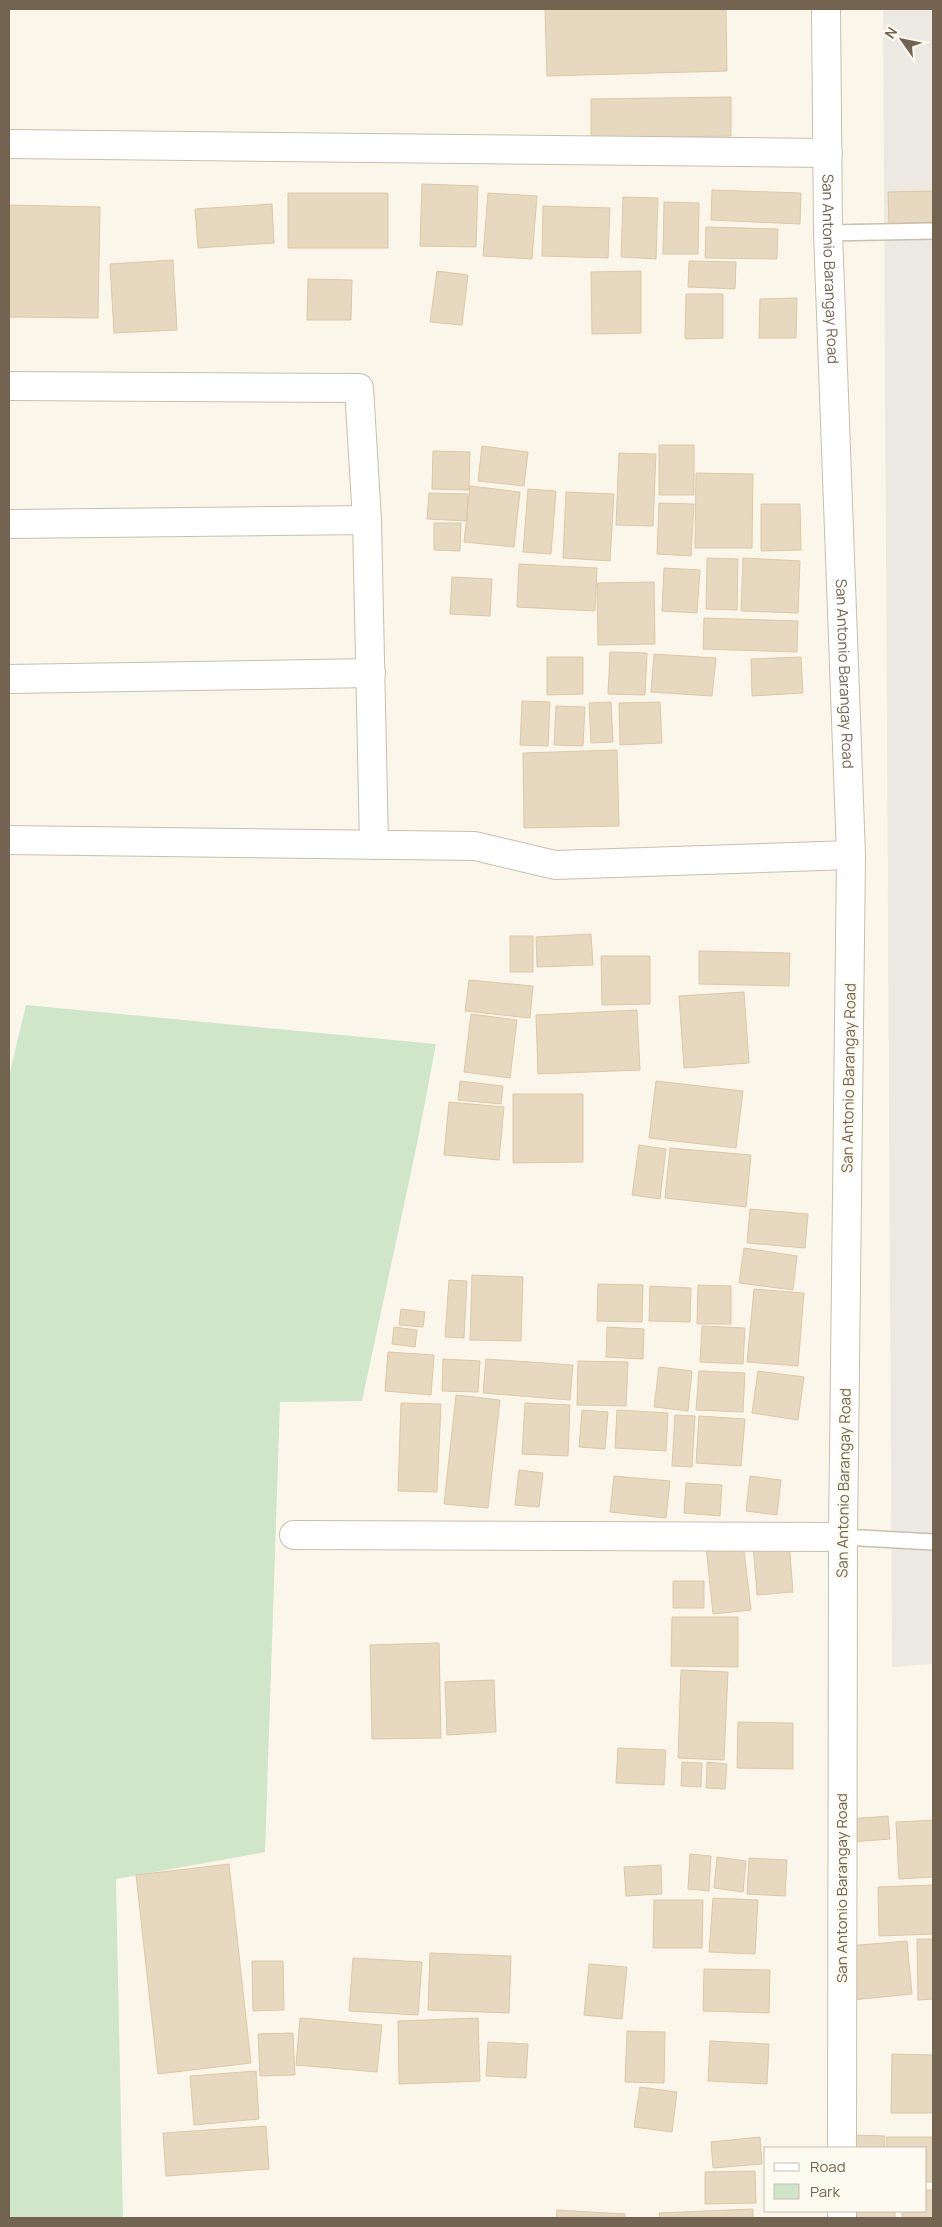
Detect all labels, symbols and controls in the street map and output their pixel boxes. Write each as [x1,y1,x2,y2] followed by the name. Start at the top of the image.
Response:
[877,15,927,65] north arrow
[880,23,901,42] text: N
[817,174,844,364] street label: San Antonio Barangay Road
[831,578,859,769] street label: San Antonio Barangay Road
[836,983,861,1173] street label: San Antonio Barangay Road
[831,1388,856,1578] street label: San Antonio Barangay Road
[831,1793,852,1983] street label: San Antonio Barangay Road
[764,2147,927,2212] legend
[810,2156,846,2177] text: Road
[810,2181,840,2202] text: Park

